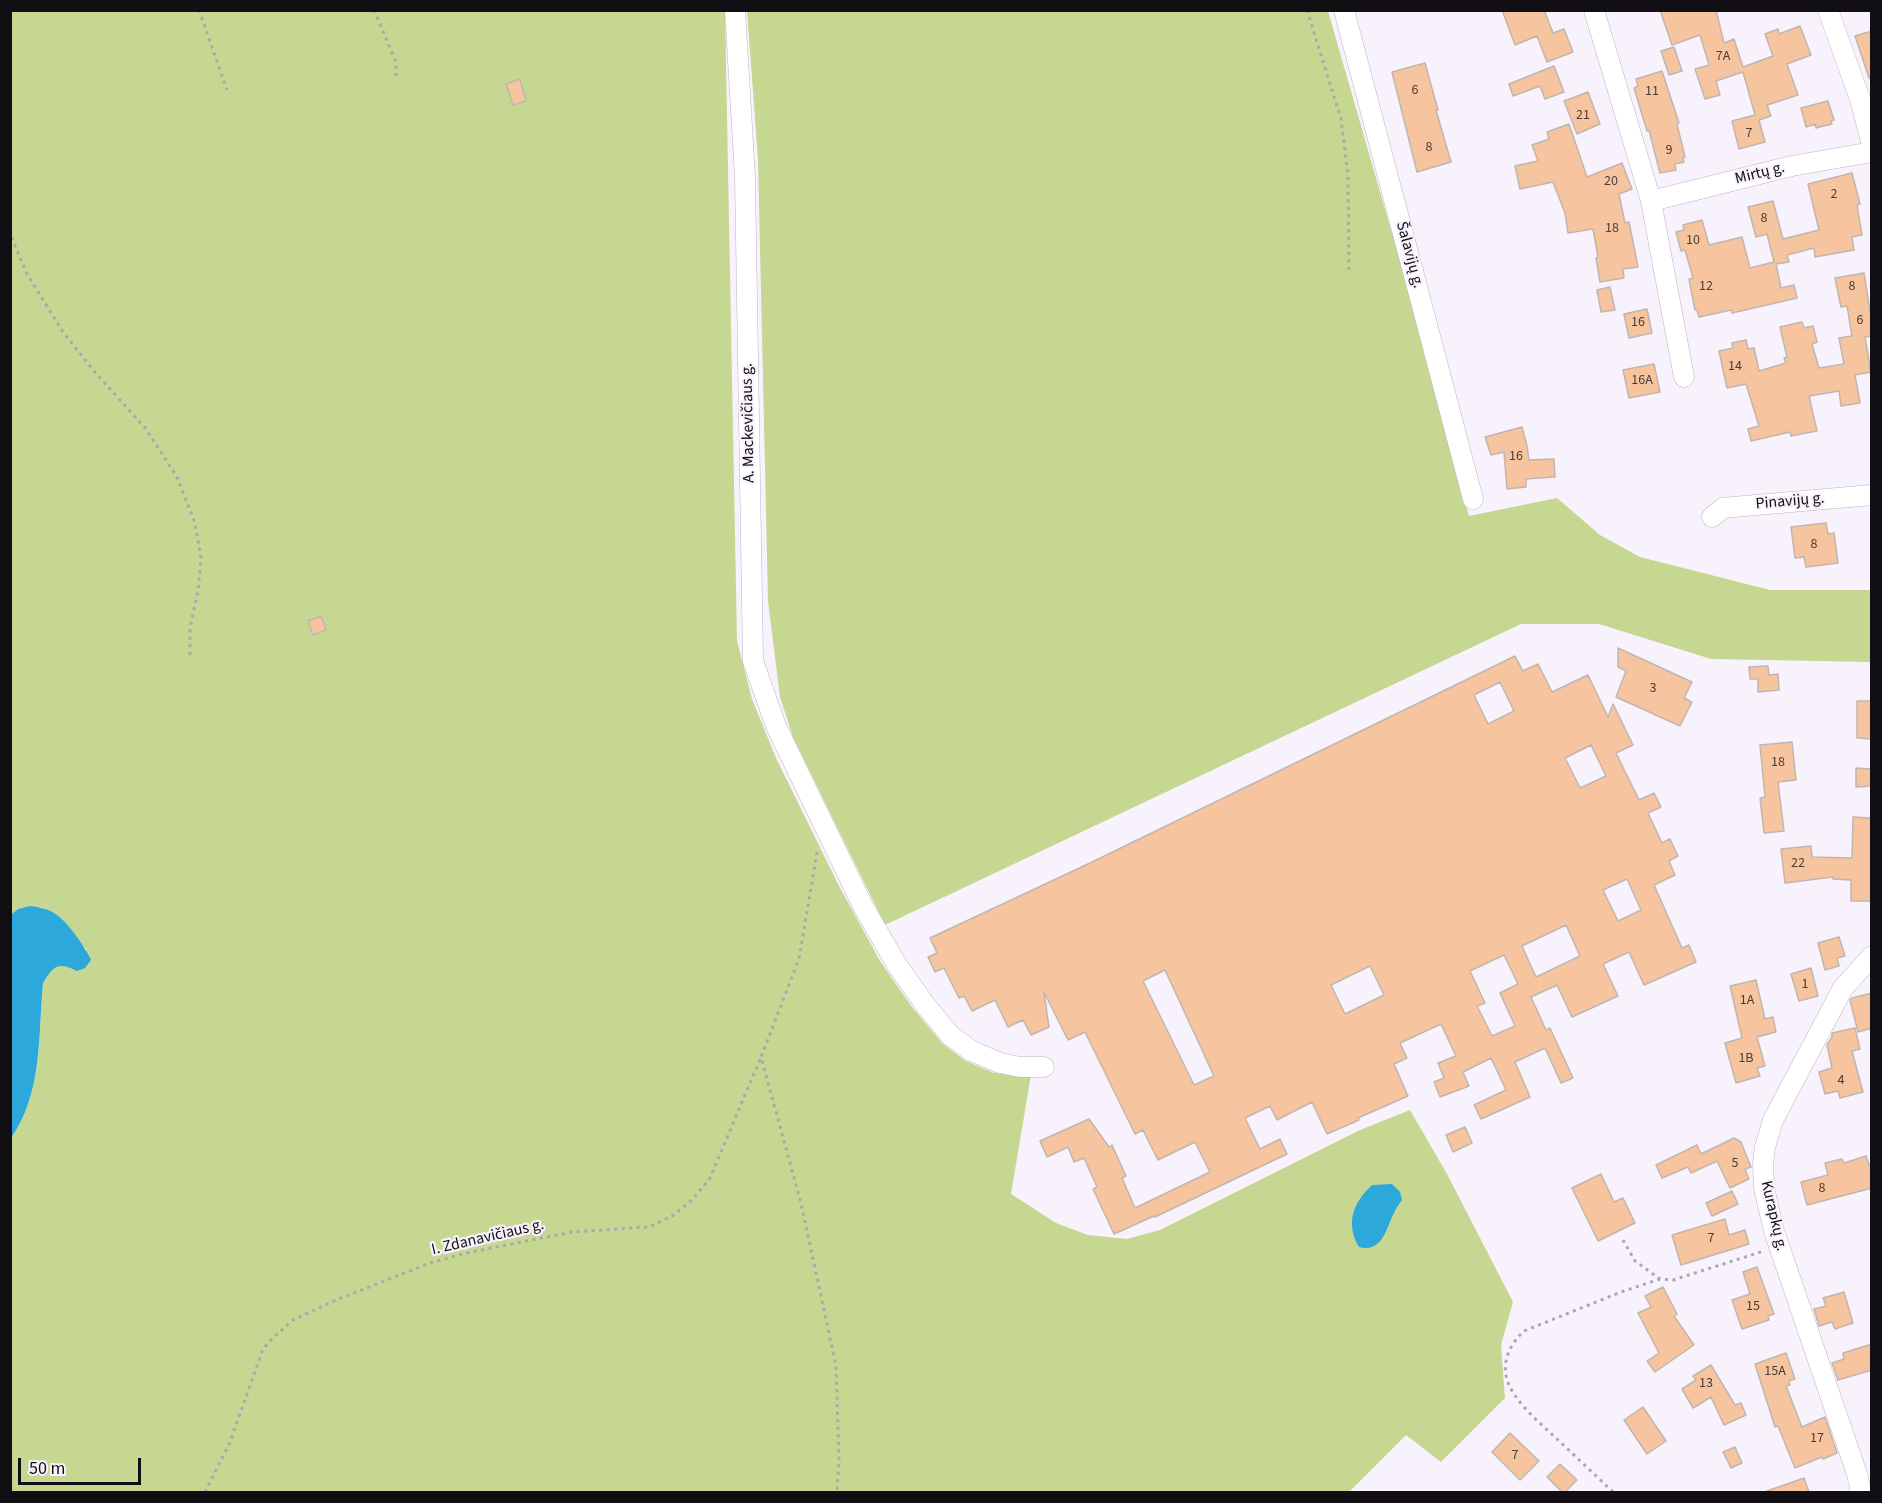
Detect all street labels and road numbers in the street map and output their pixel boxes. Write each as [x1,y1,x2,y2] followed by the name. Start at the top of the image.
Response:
[1733,159,1787,189] street label: Mirtų g.
[1391,220,1427,290] street label: Šalavijų g.
[738,363,760,483] street label: A. Mackevičiaus g.
[1755,489,1825,515] street label: Pinavijų g.
[1756,1179,1790,1253] street label: Kurapkų g.
[430,1216,546,1260] street label: I. Zdanavičiaus g.

